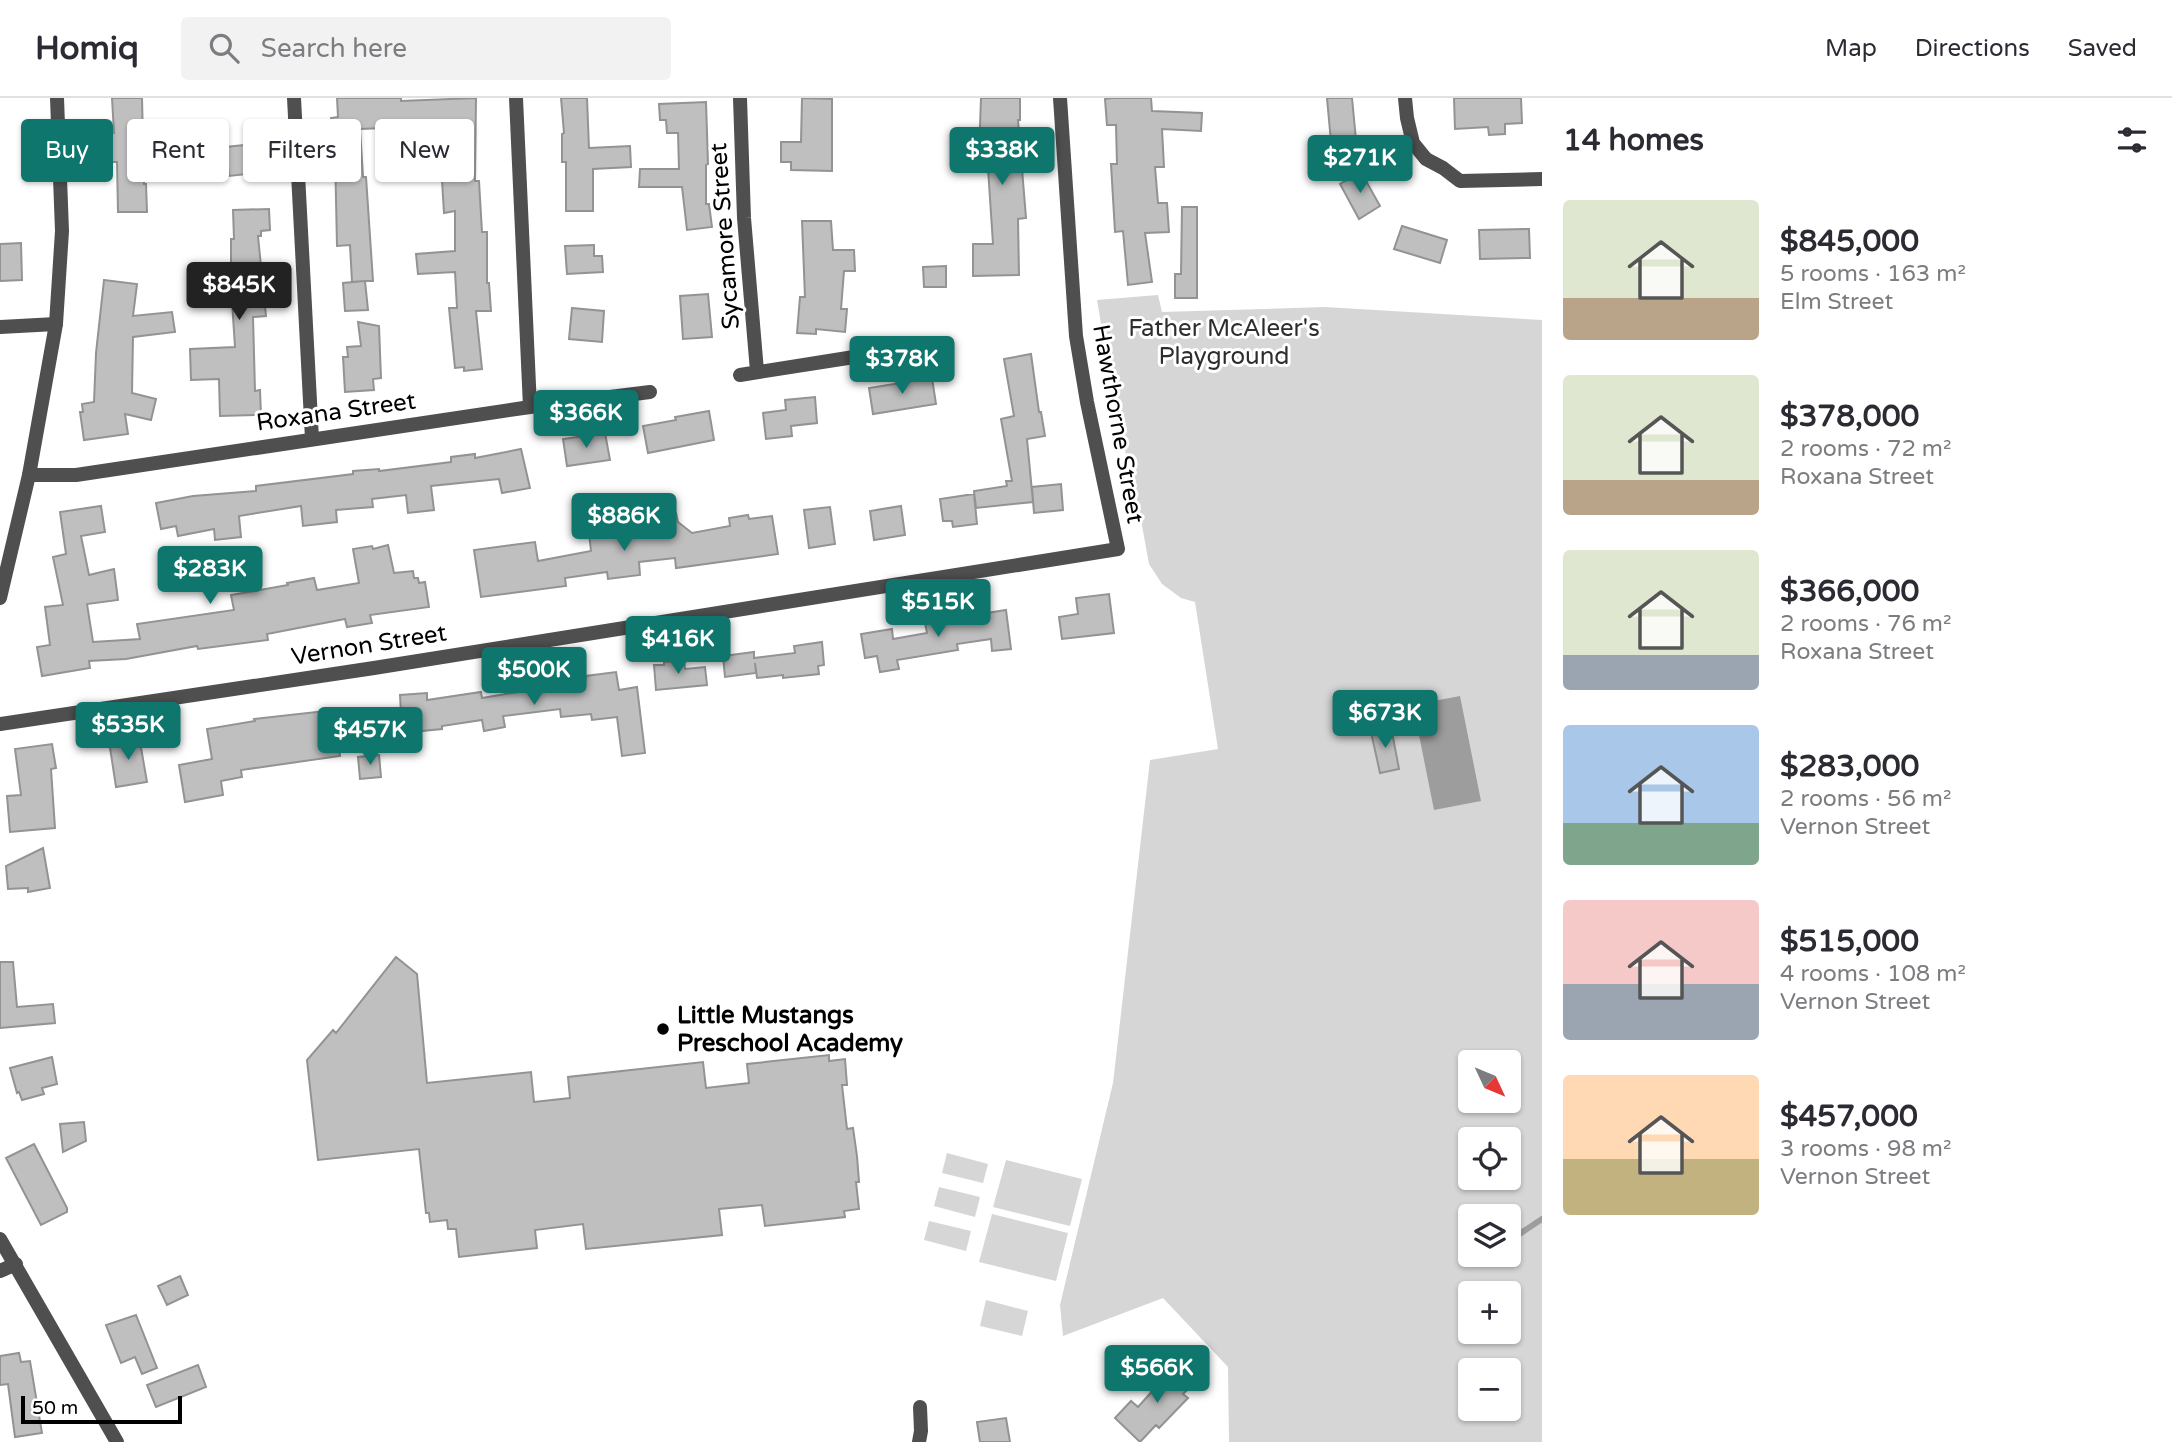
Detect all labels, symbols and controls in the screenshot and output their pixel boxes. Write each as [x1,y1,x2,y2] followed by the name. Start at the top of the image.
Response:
[181,17,671,80] search box
[35,29,139,68] text: Homiq
[205,29,243,67] icon: search
[261,33,407,64] text: Search here
[1825,34,1877,63] text: Map
[1915,34,2030,63] text: Directions
[2068,34,2137,63] text: Saved
[21,119,113,182] chip: Buy
[127,119,229,182] chip: Rent
[243,119,361,182] chip: Filters
[375,119,474,182] chip: New
[2113,121,2151,159] icon: filters
[1563,122,1704,159] text: 14 homes
[953,127,1051,187] pin: $338K
[966,136,1038,164] text: $338K
[1311,136,1409,195] pin: $271K
[704,142,746,330] street label: Sycamore Street
[1324,144,1396,172] text: $271K
[1780,223,1919,260] text: $845,000
[1619,228,1703,312] icon: home
[1780,260,1966,288] text: 5 rooms · 163 m²
[190,262,288,322] pin: $845K
[203,271,275,299] text: $845K
[1780,288,1893,316] text: Elm Street
[1128,314,1320,371] park label: Father McAleer's Playground
[1086,322,1150,526] street label: Hawthorne Street
[853,336,951,396] pin: $378K
[866,345,938,373] text: $378K
[254,386,418,438] street label: Roxana Street
[537,390,635,450] pin: $366K
[1780,398,1919,435] text: $378,000
[550,399,622,427] text: $366K
[1619,403,1703,487] icon: home
[1780,435,1951,463] text: 2 rooms · 72 m²
[1780,463,1934,491] text: Roxana Street
[575,494,673,553] pin: $886K
[588,502,660,530] text: $886K
[161,546,259,606] pin: $283K
[174,555,246,583] text: $283K
[1780,573,1919,610] text: $366,000
[1619,578,1703,662] icon: home
[889,580,987,639] pin: $515K
[902,588,974,616] text: $515K
[1780,610,1951,638] text: 2 rooms · 76 m²
[629,616,727,676] pin: $416K
[289,618,449,672] street label: Vernon Street
[642,625,714,653] text: $416K
[1780,638,1934,666] text: Roxana Street
[485,648,583,707] pin: $500K
[498,656,570,684] text: $500K
[1336,690,1434,750] pin: $673K
[1349,699,1421,727] text: $673K
[79,702,177,762] pin: $535K
[321,708,419,767] pin: $457K
[92,711,164,739] text: $535K
[334,716,406,744] text: $457K
[1780,748,1919,785] text: $283,000
[1619,753,1703,837] icon: home
[1780,785,1951,813] text: 2 rooms · 56 m²
[1780,813,1930,841] text: Vernon Street
[1780,923,1919,960] text: $515,000
[1619,928,1703,1012] icon: home
[1780,960,1966,988] text: 4 rooms · 108 m²
[1780,988,1930,1016] text: Vernon Street
[677,1001,903,1058] place label: Little Mustangs Preschool Academy
[655,1021,671,1037] marker: Little Mustangs Preschool Academy
[1458,1050,1521,1113] north arrow
[1458,1050,1521,1421] map controls
[1780,1098,1918,1135] text: $457,000
[1619,1103,1703,1187] icon: home
[1458,1127,1521,1190] button: locate
[1780,1135,1951,1163] text: 3 rooms · 98 m²
[1780,1163,1930,1191] text: Vernon Street
[1458,1204,1521,1267] button: layers
[1458,1281,1521,1344] button: +
[1108,1346,1206,1405] pin: $566K
[1121,1354,1193,1382] text: $566K
[1458,1358,1521,1421] button: −
[21,1393,182,1425] scale bar
[32,1397,78,1419] text: 50 m

